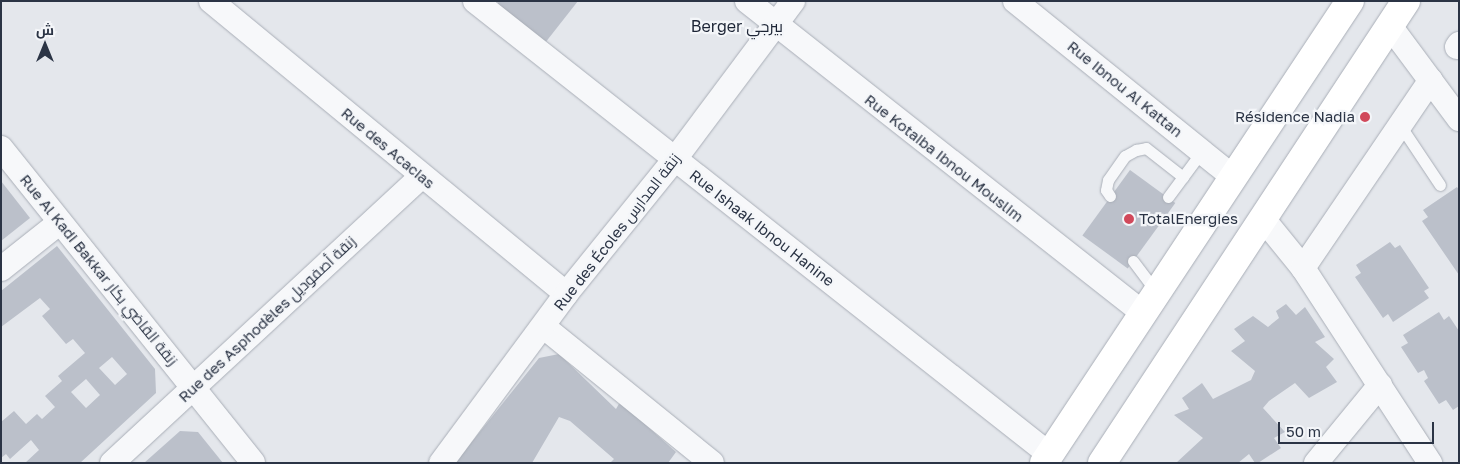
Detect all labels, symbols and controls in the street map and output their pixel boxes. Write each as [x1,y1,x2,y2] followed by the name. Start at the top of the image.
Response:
[691,16,783,36] district label: Berger بيرجي
[20,20,70,70] north arrow
[36,21,54,38] text: ش
[1064,37,1186,141] street label: Rue Ibnou Al Kattan
[861,90,1027,226] street label: Rue Kotaiba Ibnou Mouslim
[338,104,438,192] street label: Rue des Acacias
[1235,108,1355,126] place label: Résidence Nadia
[1359,111,1371,123] marker: Résidence Nadia
[550,150,684,314] street label: Rue des Écoles زنقة المدارس
[686,166,838,290] street label: Rue Ishaak Ibnou Hanine
[16,171,182,369] street label: Rue Al Kadi Bakkar زنقة القاضي بكار
[1139,210,1238,228] place label: TotalEnergies
[1123,213,1135,225] marker: TotalEnergies
[175,232,359,406] street label: Rue des Asphodèles زنقة أصفوديل
[1280,412,1436,444] scale bar
[1286,422,1321,440] text: 50 m

